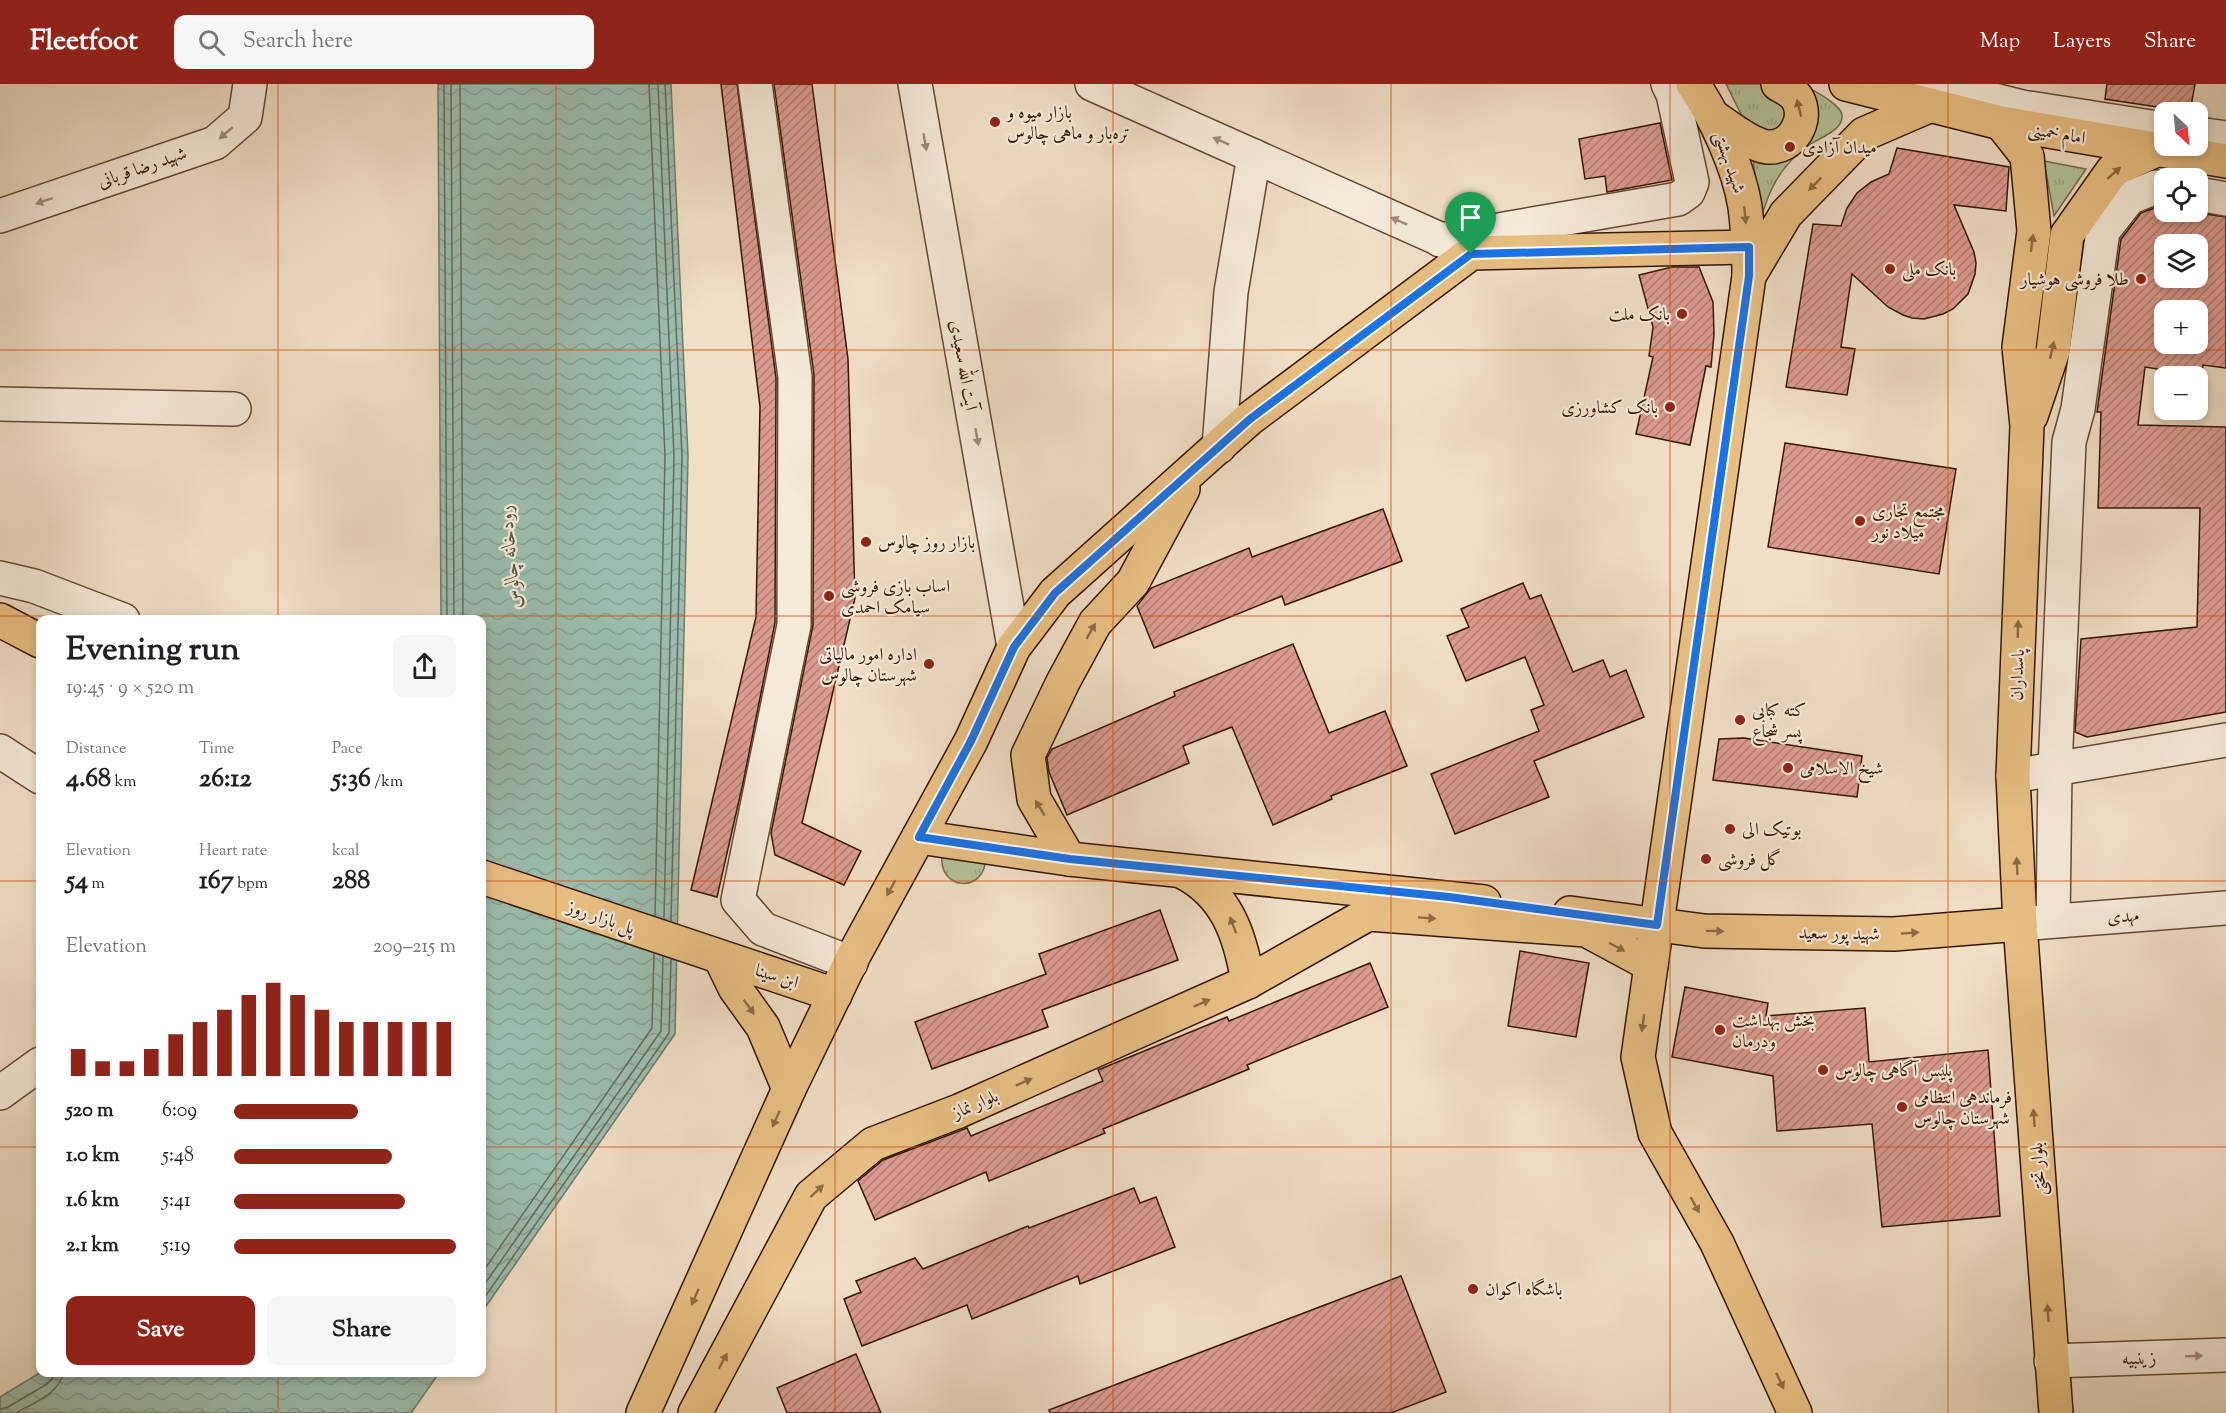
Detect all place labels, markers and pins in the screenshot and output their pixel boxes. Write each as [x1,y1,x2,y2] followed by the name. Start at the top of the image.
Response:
[1005,101,1130,148] place label: بازار میوه و تره‌بار و ماهی چالوس
[988,115,1002,129] marker: بازار میوه و تره‌بار و ماهی چالوس
[1802,136,1877,162] place label: میدان آزادی
[1783,140,1797,154] marker: میدان آزادی
[1445,192,1496,254] pin
[1902,258,1956,284] place label: بانک ملی
[1883,262,1897,276] marker: بانک ملی
[2018,268,2129,294] place label: طلا فروشی هوشیار
[2134,272,2148,286] marker: طلا فروشی هوشیار
[1608,303,1670,329] place label: بانک ملت
[1675,307,1689,321] marker: بانک ملت
[1561,396,1658,422] place label: بانک کشاورزی
[1663,400,1677,414] marker: بانک کشاورزی
[1870,500,1945,547] place label: مجتمع تجاری میلاد نور
[1853,514,1867,528] marker: مجتمع تجاری میلاد نور
[878,531,975,557] place label: بازار روز چالوس
[859,535,873,549] marker: بازار روز چالوس
[841,575,950,622] place label: اساب بازی فروشی سیامک احمدی
[822,589,836,603] marker: اساب بازی فروشی سیامک احمدی
[819,643,917,690] place label: اداره امور مالیاتی شهرستان چالوس
[922,657,936,671] marker: اداره امور مالیاتی شهرستان چالوس
[1752,699,1806,746] place label: کته کبابی پسر شجاع
[1733,713,1747,727] marker: کته کبابی پسر شجاع
[1800,757,1884,784] place label: شیخ الاسلامی
[1781,761,1795,775] marker: شیخ الاسلامی
[1742,818,1801,844] place label: بوتیک الی
[1723,822,1737,836] marker: بوتیک الی
[1718,848,1781,874] place label: گل فروشی
[1699,852,1713,866] marker: گل فروشی
[1732,1009,1815,1056] place label: بخش بهداشت ودرمان
[1713,1023,1727,1037] marker: بخش بهداشت ودرمان
[1835,1059,1954,1085] place label: پلیس آگاهی چالوس
[1816,1063,1830,1077] marker: پلیس آگاهی چالوس
[1914,1086,2012,1133] place label: فرماندهی انتظامی شهرستان چالوس
[1895,1100,1909,1114] marker: فرماندهی انتظامی شهرستان چالوس
[1485,1277,1562,1304] place label: باشگاه اکوان
[1466,1282,1480,1296] marker: باشگاه اکوان

